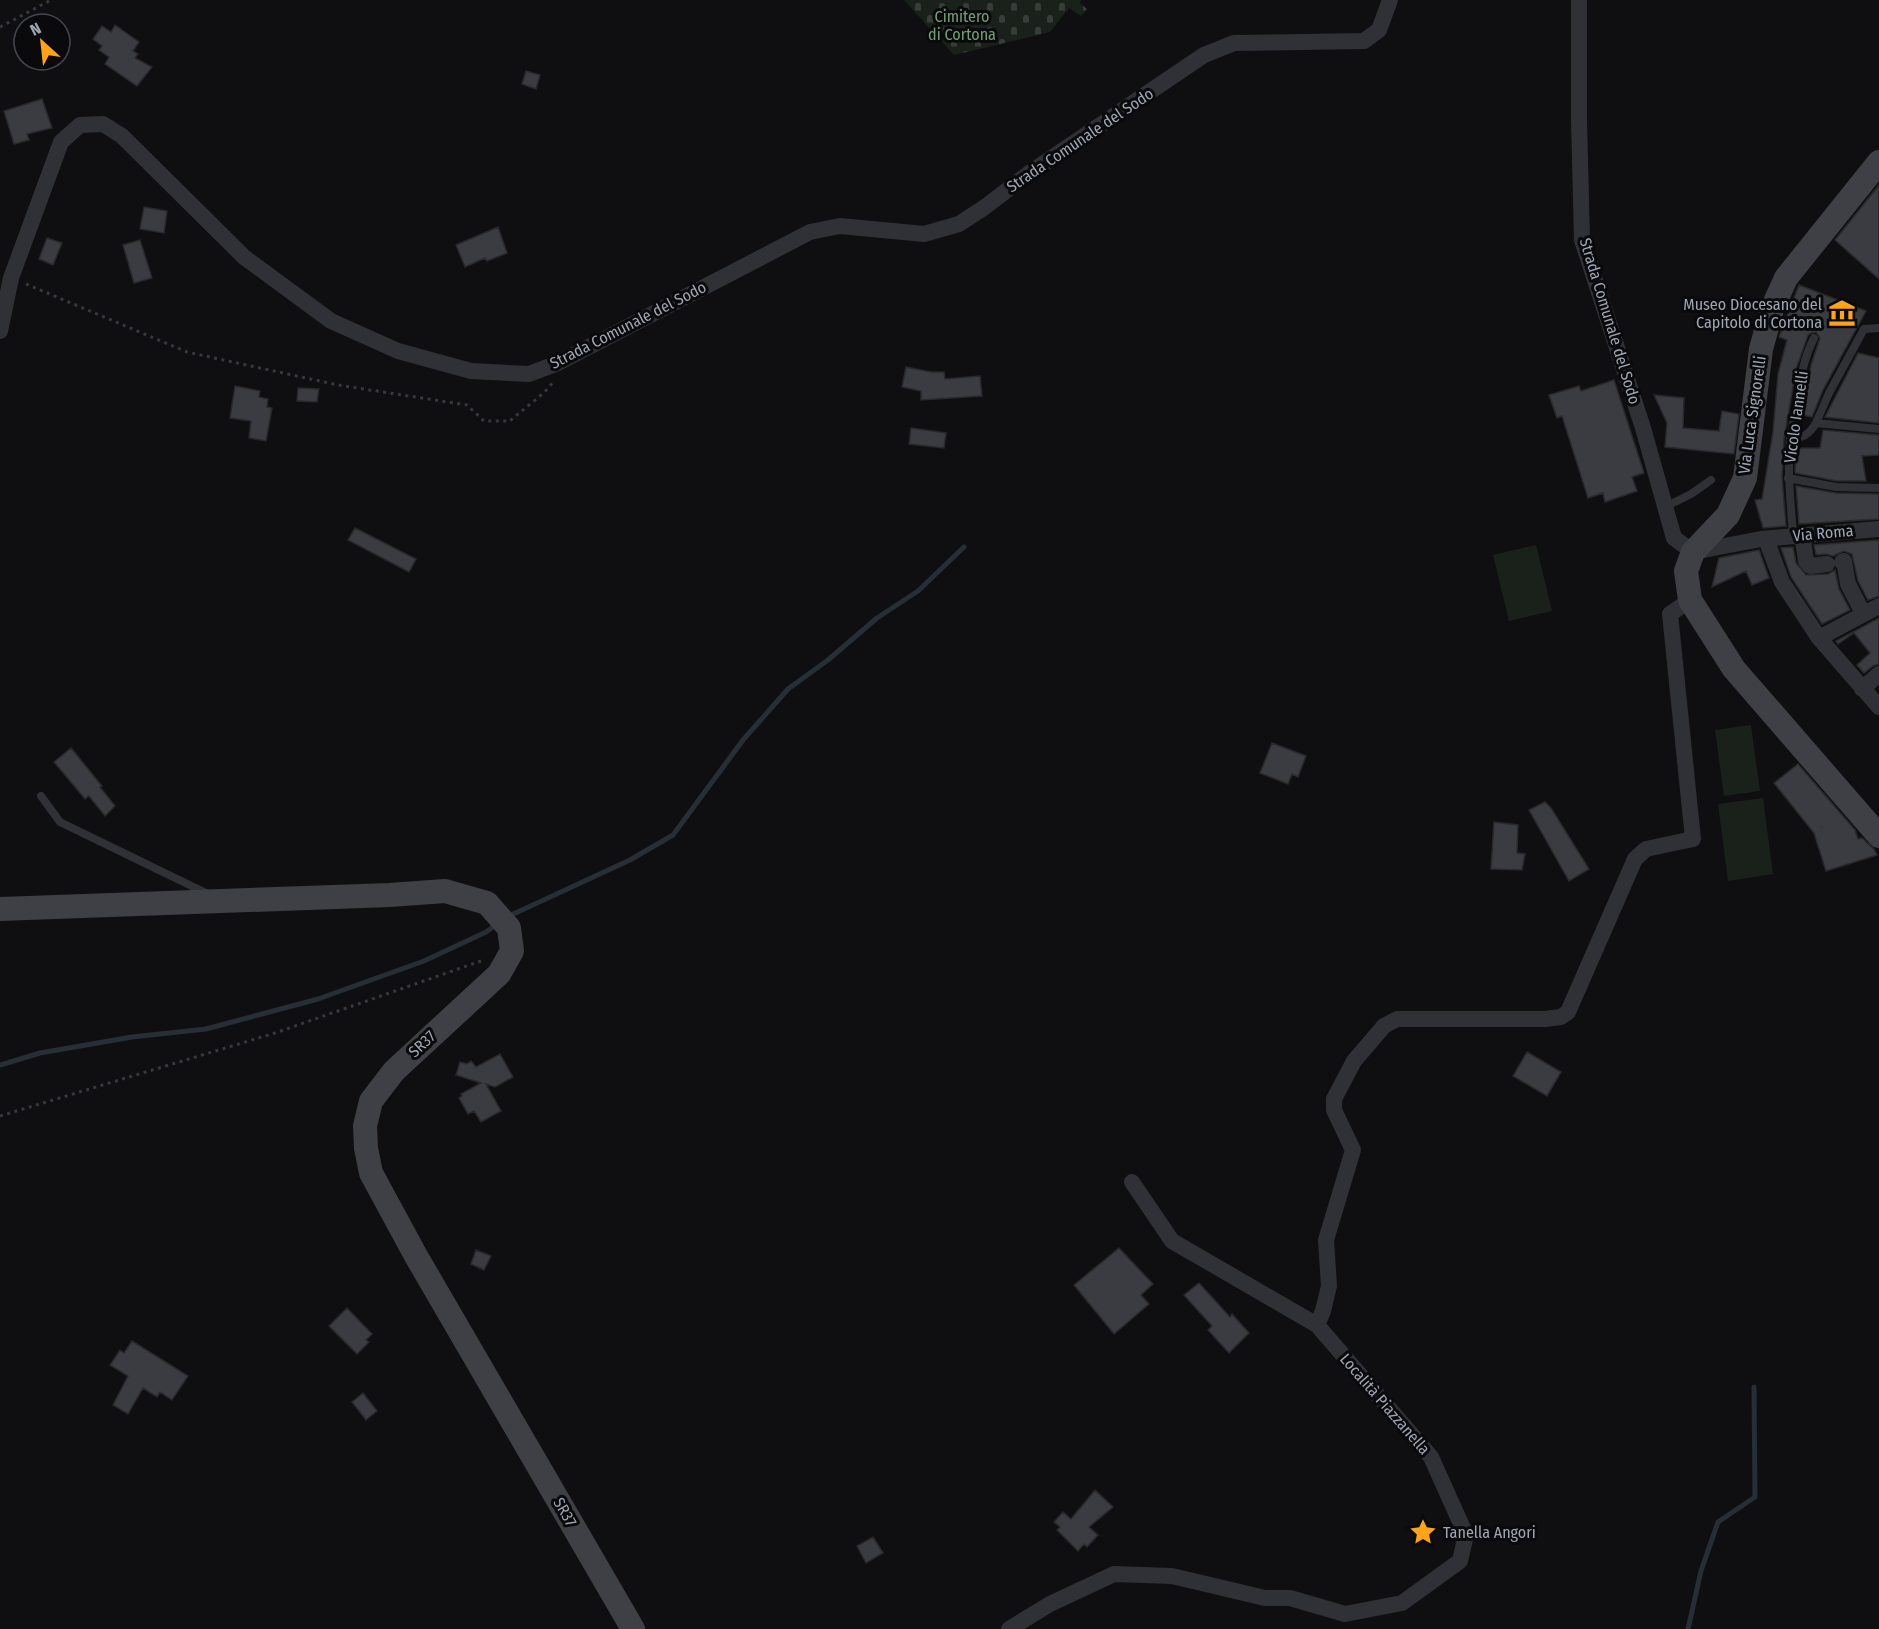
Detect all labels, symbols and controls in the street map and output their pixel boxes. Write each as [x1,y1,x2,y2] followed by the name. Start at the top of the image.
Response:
[928,7,996,44] park label: Cimitero di Cortona
[12,12,72,72] north arrow
[27,18,44,40] text: N
[1003,84,1157,196] street label: Strada Comunale del Sodo
[1576,236,1644,406] street label: Strada Comunale del Sodo
[547,277,709,373] street label: Strada Comunale del Sodo
[1683,295,1822,332] place label: Museo Diocesano del Capitolo di Cortona
[1827,298,1857,328] museum icon: Museo Diocesano del Capitolo di Cortona
[1734,355,1770,475] street label: Via Luca Signorelli
[1780,370,1812,464] street label: Vicolo Iannelli
[1792,521,1854,545] street label: Via Roma
[404,1026,440,1061] street label: SR37
[1336,1350,1434,1458] street label: Località Piazzanella
[549,1494,581,1530] street label: SR37
[1408,1517,1438,1547] place icon: Tanella Angori
[1443,1523,1536,1542] place label: Tanella Angori

